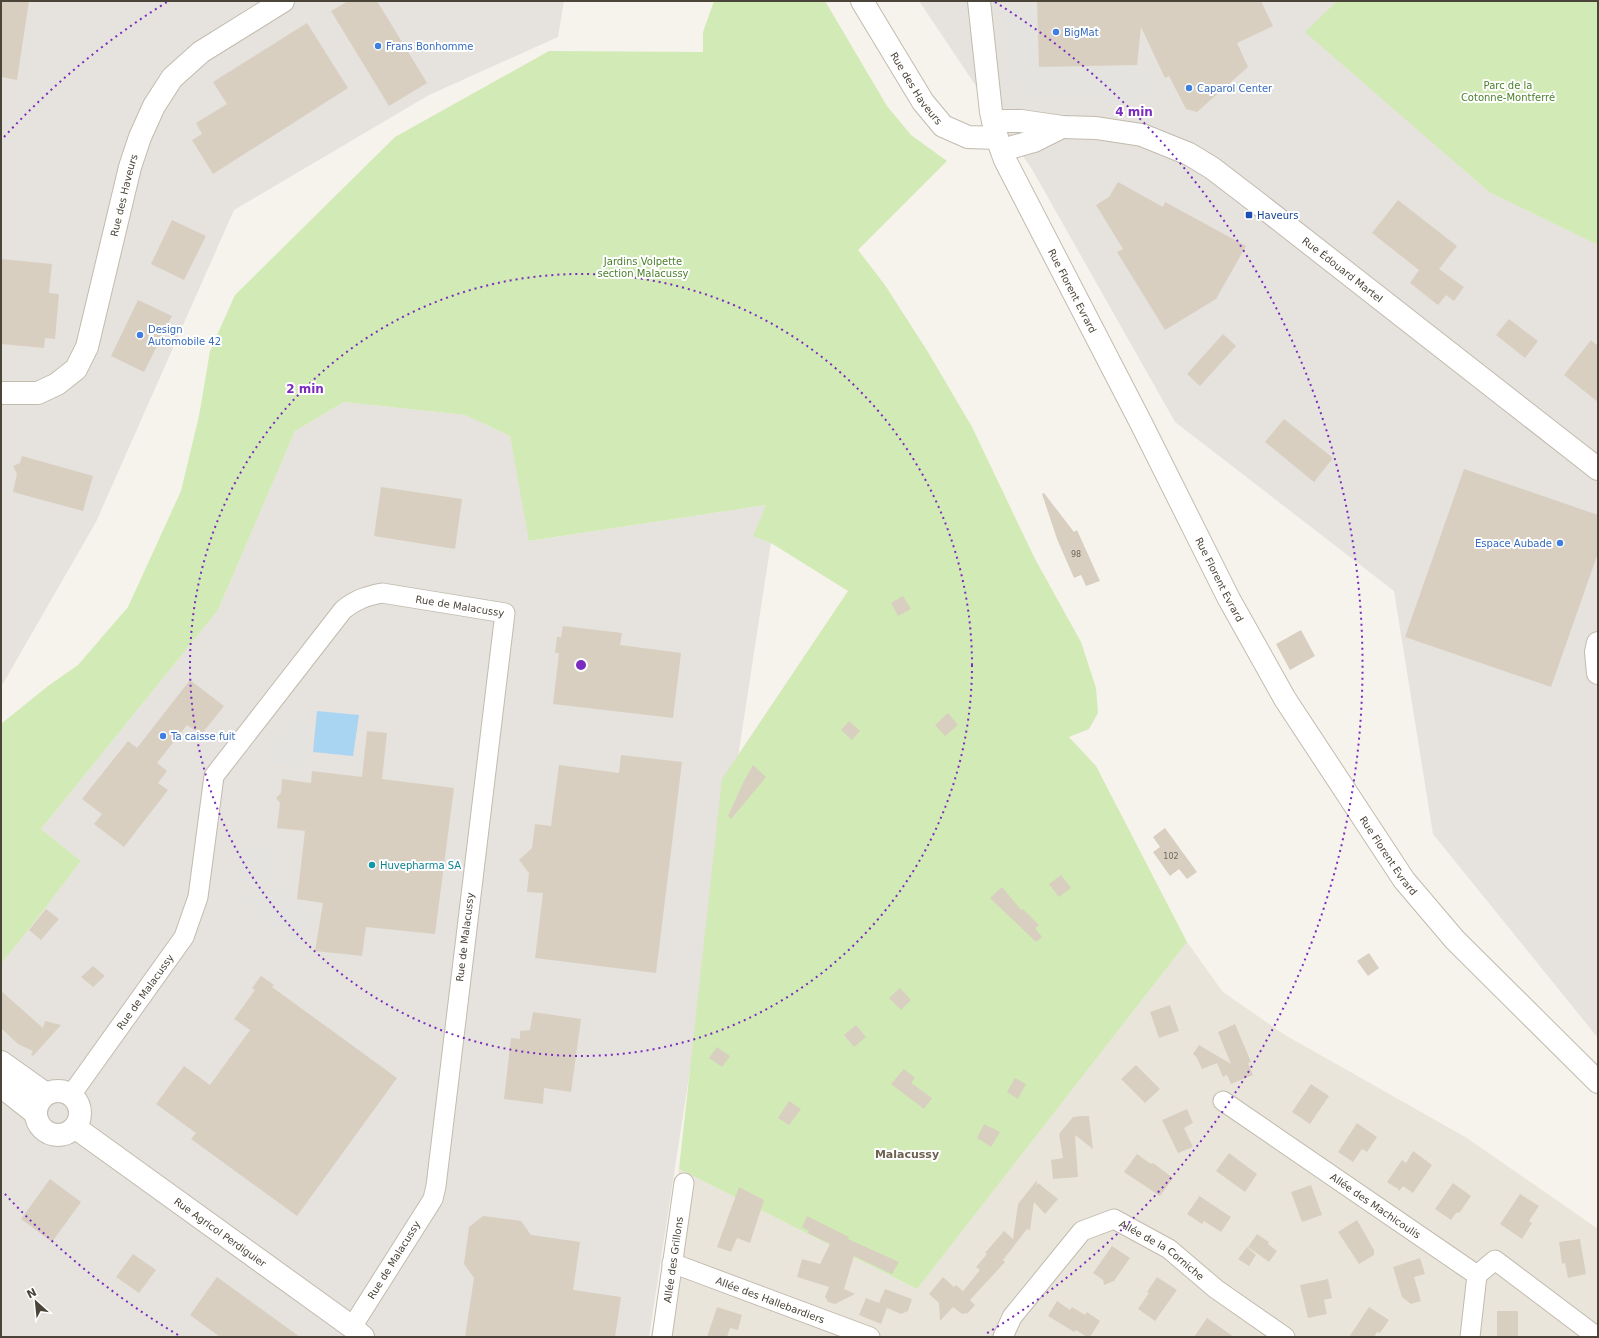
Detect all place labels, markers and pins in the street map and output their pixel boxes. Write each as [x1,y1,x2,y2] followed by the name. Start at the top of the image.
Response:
[1051,27,1061,37] marker: BigMat
[1064,27,1099,38] place label: BigMat
[373,41,383,51] marker: Frans Bonhomme
[386,41,473,52] place label: Frans Bonhomme
[1184,83,1194,93] marker: Caparol Center
[1197,83,1273,94] place label: Caparol Center
[1244,210,1254,220] marker: Haveurs
[1257,210,1298,221] place label: Haveurs
[148,324,221,347] place label: Design Automobile 42
[135,330,145,340] marker: Design Automobile 42
[1475,538,1552,549] place label: Espace Aubade
[1555,538,1565,548] marker: Espace Aubade
[574,658,588,672] centre of rings
[158,731,168,741] marker: Ta caisse fuit
[170,731,236,742] place label: Ta caisse fuit
[367,860,377,870] marker: Huvepharma SA
[380,860,461,871] place label: Huvepharma SA

